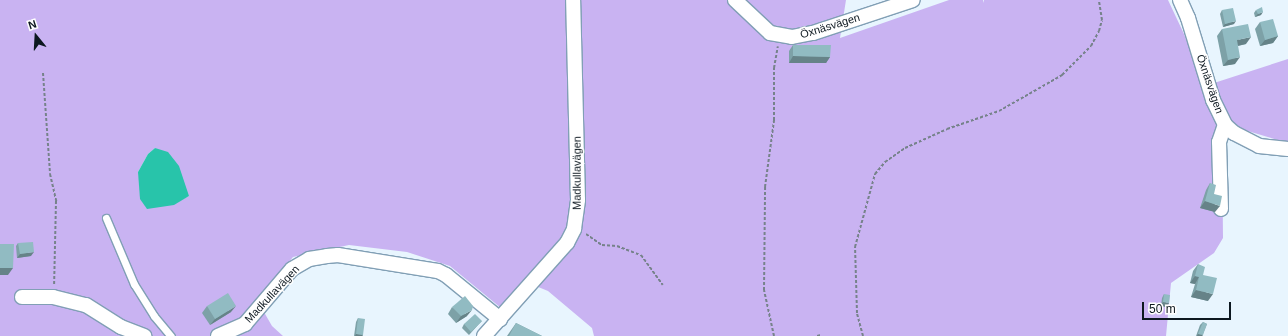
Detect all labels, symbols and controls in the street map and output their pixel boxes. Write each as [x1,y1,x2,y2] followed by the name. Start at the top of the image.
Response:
[799,11,861,41] street label: Öxnäsvägen
[16,16,56,56] north arrow
[27,18,38,32] text: N
[1194,53,1226,115] street label: Öxnäsvägen
[570,136,584,210] street label: Madkullavägen
[242,262,302,326] street label: Madkullavägen
[1144,294,1233,320] scale bar
[1149,302,1176,316] text: 50 m

